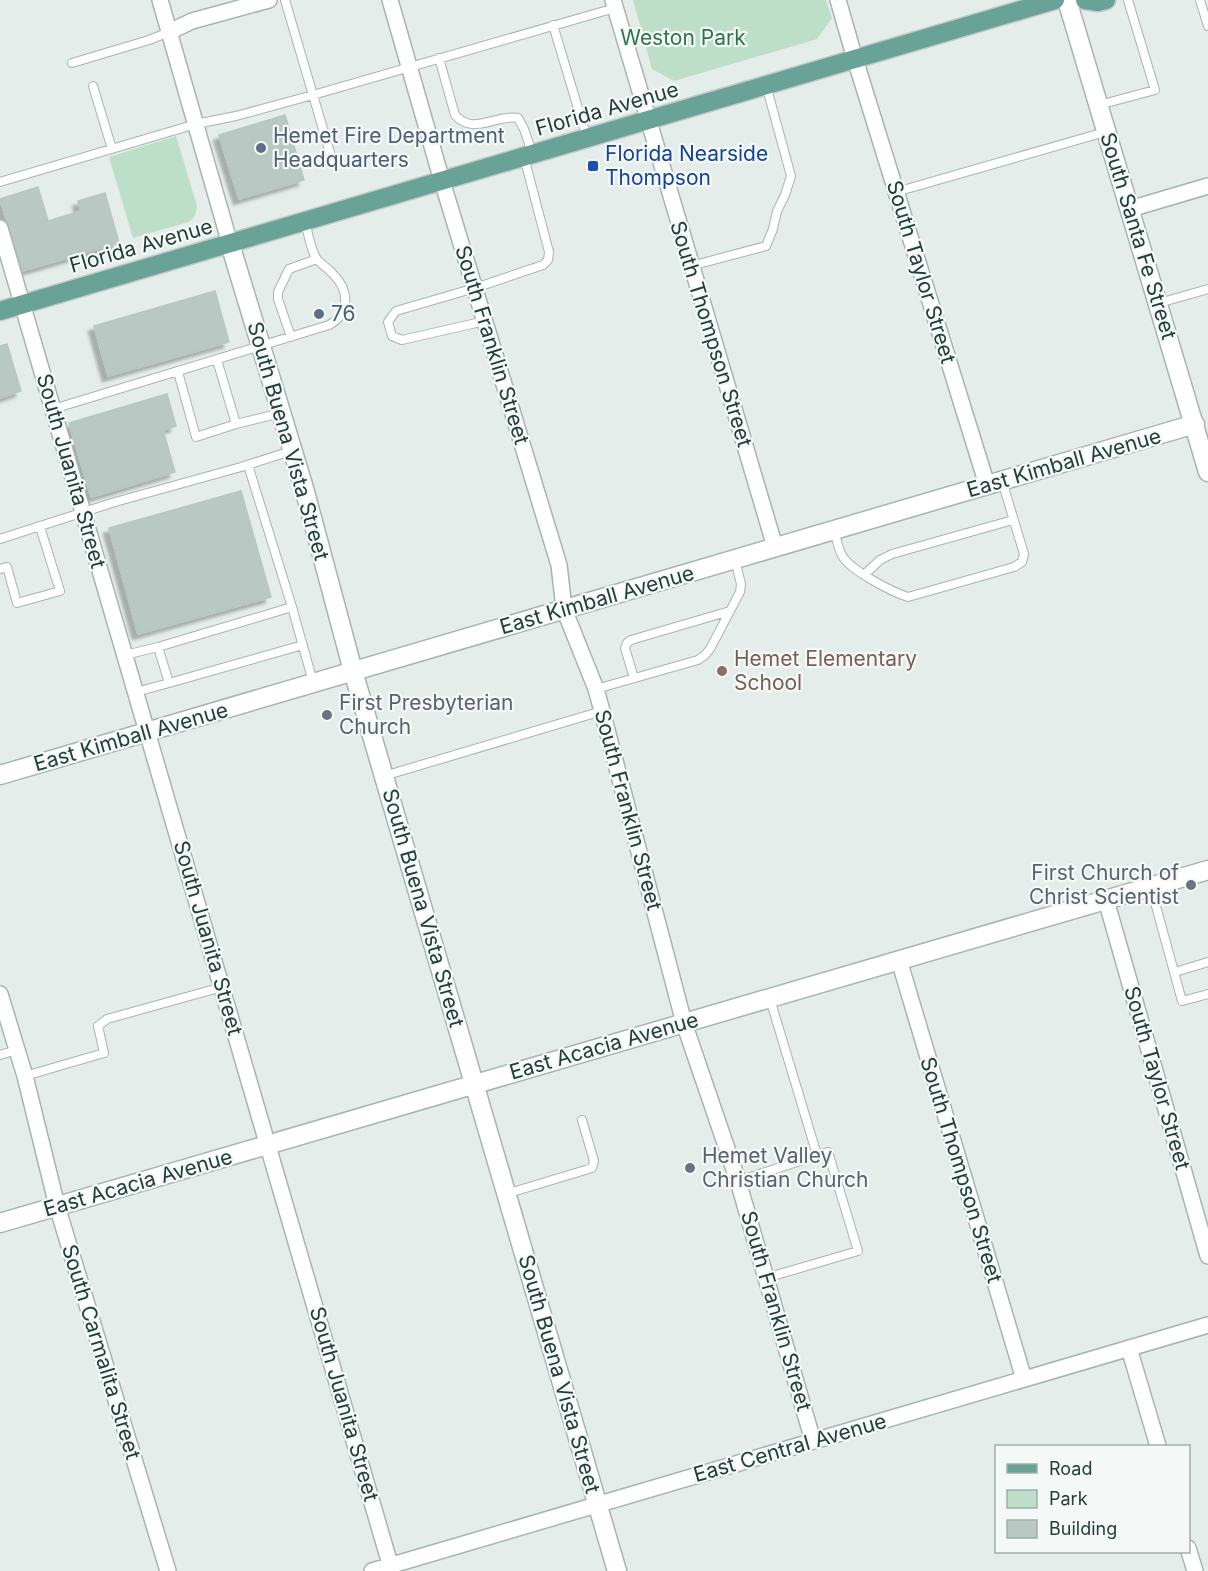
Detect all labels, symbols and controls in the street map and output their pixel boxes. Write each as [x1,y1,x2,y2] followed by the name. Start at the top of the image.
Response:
[620,25,746,50] park label: Weston Park
[532,76,681,141] street label: Florida Avenue
[273,123,505,172] place label: Hemet Fire Department Headquarters
[1095,129,1182,342] street label: South Santa Fe Street
[254,141,268,155] marker: Hemet Fire Department Headquarters
[605,141,768,190] place label: Florida Nearside Thompson
[586,159,600,173] marker: Florida Nearside Thompson
[882,177,961,366] street label: South Taylor Street
[66,213,215,278] street label: Florida Avenue
[665,218,758,450] street label: South Thompson Street
[450,242,535,448] street label: South Franklin Street
[331,301,356,326] place label: 76
[312,307,326,321] marker: 76
[242,319,335,563] street label: South Buena Vista Street
[32,371,111,571] street label: South Juanita Street
[964,423,1164,502] street label: East Kimball Avenue
[497,560,697,639] street label: East Kimball Avenue
[734,646,917,695] place label: Hemet Elementary School
[715,664,729,678] marker: Hemet Elementary School
[339,690,514,739] place label: First Presbyterian Church
[31,697,231,776] street label: East Kimball Avenue
[590,707,667,913] street label: South Franklin Street
[320,708,334,722] marker: First Presbyterian Church
[377,786,470,1030] street label: South Buena Vista Street
[169,838,248,1038] street label: South Juanita Street
[1029,860,1179,909] place label: First Church of Christ Scientist
[1184,878,1198,892] marker: First Church of Christ Scientist
[1119,983,1196,1173] street label: South Taylor Street
[507,1007,701,1084] street label: East Acacia Avenue
[915,1054,1008,1286] street label: South Thompson Street
[702,1143,868,1192] place label: Hemet Valley Christian Church
[41,1144,235,1221] street label: East Acacia Avenue
[683,1161,697,1175] marker: Hemet Valley Christian Church
[736,1208,817,1414] street label: South Franklin Street
[57,1241,146,1462] street label: South Carmalita Street
[513,1252,606,1496] street label: South Buena Vista Street
[305,1304,384,1504] street label: South Juanita Street
[690,1408,889,1487] street label: East Central Avenue
[995,1445,1190,1553] legend
[1049,1458,1092,1479] text: Road
[1049,1488,1088,1509] text: Park
[1049,1518,1117,1539] text: Building

